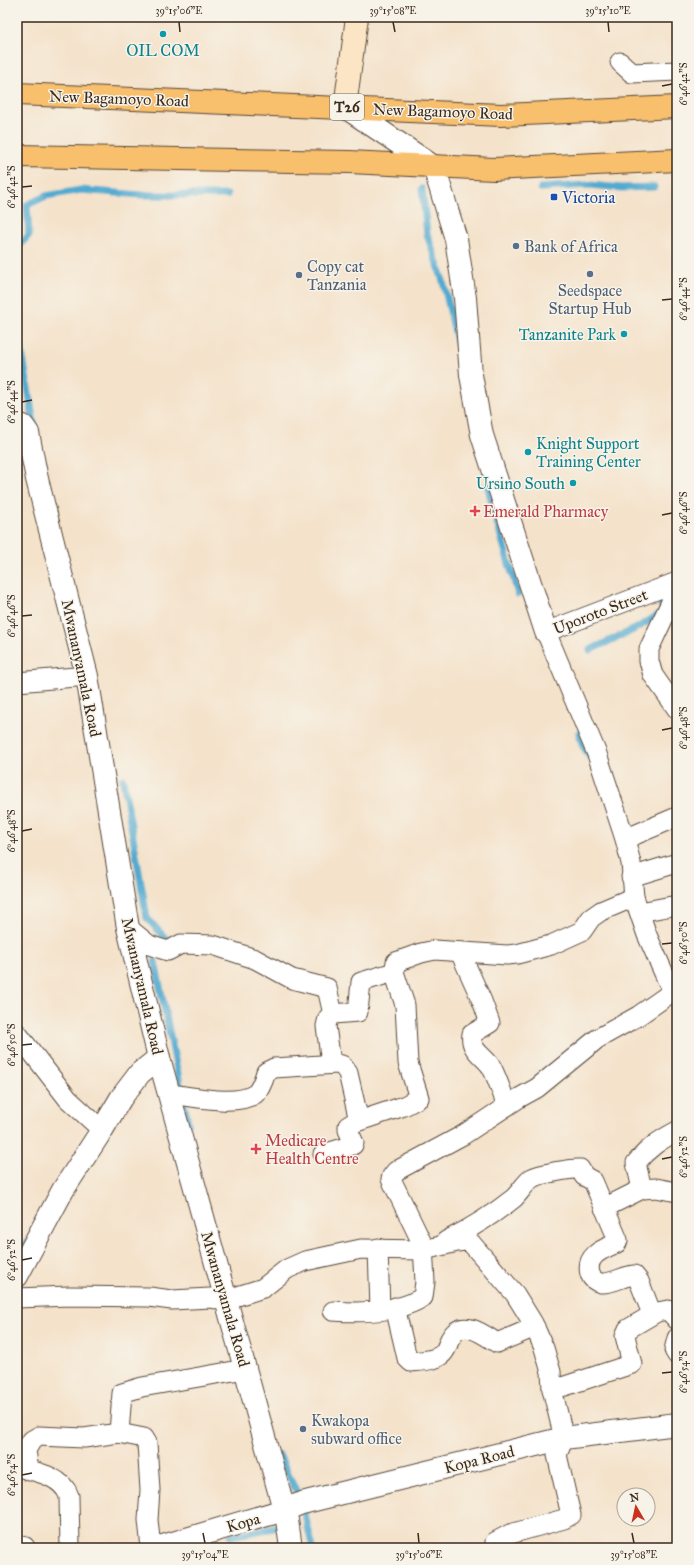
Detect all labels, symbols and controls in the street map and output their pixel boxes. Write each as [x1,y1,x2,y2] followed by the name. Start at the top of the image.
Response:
[156,5,202,17] text: 39°15'06"E
[370,5,416,17] text: 39°15'08"E
[585,5,631,17] text: 39°15'10"E
[158,29,168,39] marker: OIL COM
[126,41,200,60] place label: OIL COM
[678,62,690,105] text: 6°46'42"S
[49,87,189,111] street label: New Bagamoyo Road
[330,94,364,120] road number: T26
[373,100,513,124] street label: New Bagamoyo Road
[6,165,18,208] text: 6°46'42"S
[561,188,615,207] place label: Victoria
[549,192,559,202] marker: Victoria
[524,237,618,256] place label: Bank of Africa
[511,241,521,251] marker: Bank of Africa
[307,257,367,294] place label: Copy cat Tanzania
[585,269,595,279] marker: Seedspace Startup Hub
[294,270,304,280] marker: Copy cat Tanzania
[678,277,690,321] text: 6°46'44"S
[548,281,632,318] place label: Seedspace Startup Hub
[519,325,617,344] place label: Tanzanite Park
[619,329,629,339] marker: Tanzanite Park
[6,380,18,424] text: 6°46'44"S
[536,434,641,472] place label: Knight Support Training Center
[523,447,533,457] marker: Knight Support Training Center
[476,474,565,493] place label: Ursino South
[568,478,578,488] marker: Ursino South
[678,491,690,535] text: 6°46'46"S
[483,502,609,521] place label: Emerald Pharmacy
[470,506,480,516] marker: Emerald Pharmacy
[550,585,650,638] street label: Uporoto Street
[6,594,18,638] text: 6°46'46"S
[58,598,105,739] street label: Mwananyamala Road
[678,706,690,750] text: 6°46'48"S
[6,809,18,853] text: 6°46'48"S
[117,916,168,1057] street label: Mwananyamala Road
[678,921,690,964] text: 6°46'50"S
[6,1023,18,1066] text: 6°46'50"S
[265,1131,359,1168] place label: Medicare Health Centre
[678,1136,690,1178] text: 6°46'52"S
[250,1143,262,1155] marker: Medicare Health Centre
[197,1229,254,1369] street label: Mwananyamala Road
[6,1239,18,1281] text: 6°46'52"S
[678,1351,690,1393] text: 6°46'54"S
[311,1411,402,1448] place label: Kwakopa subward office
[298,1424,308,1434] marker: Kwakopa subward office
[442,1442,516,1477] street label: Kopa Road
[6,1454,18,1496] text: 6°46'54"S
[616,1487,656,1527] north arrow
[629,1490,641,1505] text: N
[224,1509,262,1536] street label: Kopa
[181,1549,229,1561] text: 39°15'04"E
[396,1549,442,1561] text: 39°15'06"E
[611,1549,657,1561] text: 39°15'08"E

